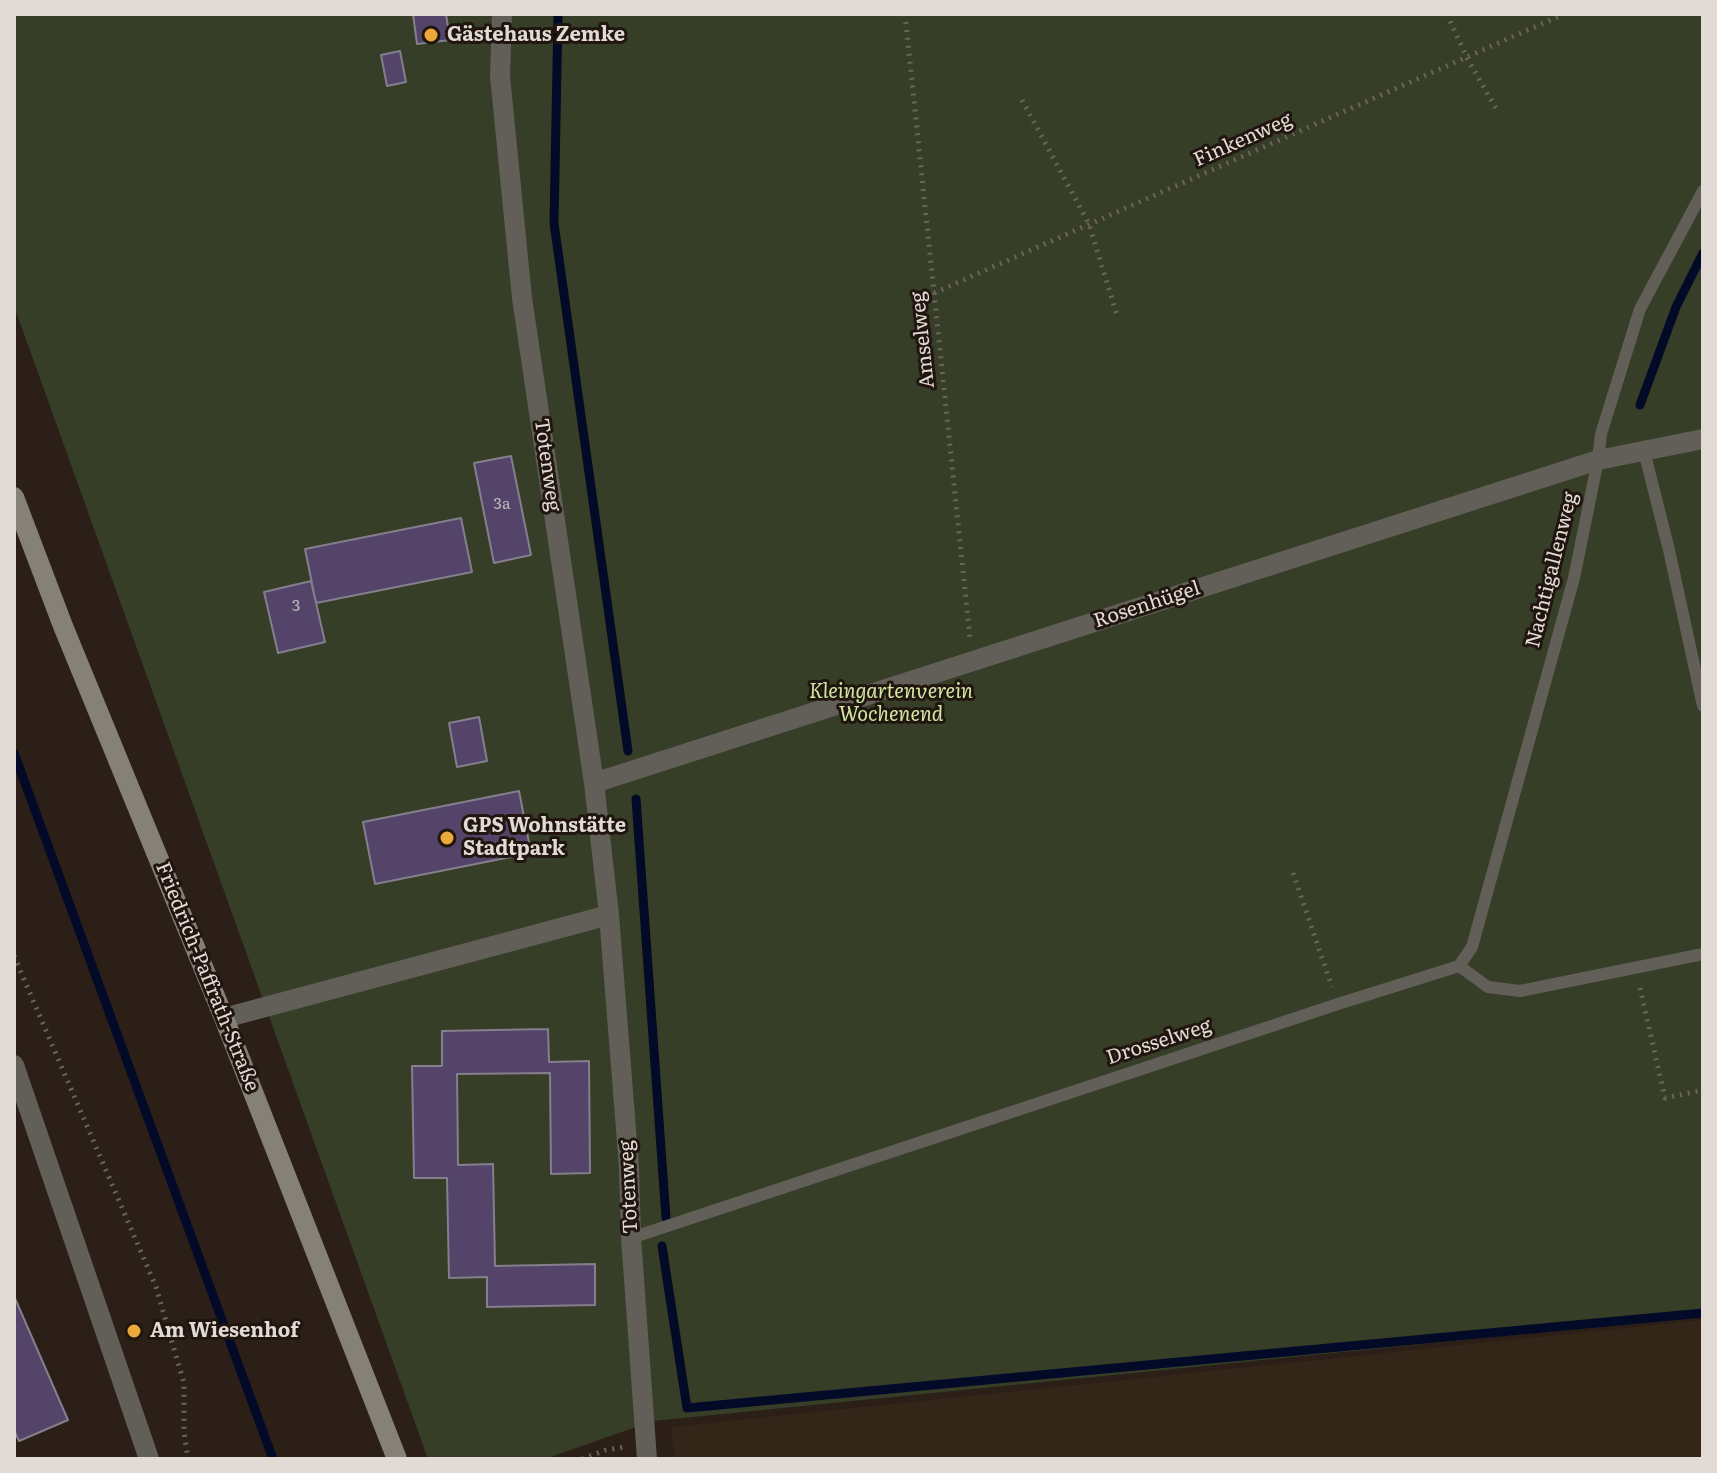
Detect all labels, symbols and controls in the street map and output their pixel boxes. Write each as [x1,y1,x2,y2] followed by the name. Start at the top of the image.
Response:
[447,23,625,47] place label: Gästehaus Zemke
[422,26,440,44] marker: Gästehaus Zemke
[1190,108,1296,172] street label: Finkenweg
[906,290,940,390] street label: Amselweg
[529,417,565,513] street label: Totenweg
[1521,490,1583,650] street label: Nachtigallenweg
[493,494,511,514] house number: 3a
[1091,576,1203,634] street label: Rosenhügel
[292,596,300,616] house number: 3
[809,680,973,727] park label: Kleingartenverein Wochenend
[463,814,626,861] place label: GPS Wohnstätte Stadtpark
[438,829,456,847] marker: GPS Wohnstätte Stadtpark
[150,859,264,1095] street label: Friedrich-Paffrath-Straße
[1103,1014,1215,1070] street label: Drosselweg
[615,1139,643,1235] street label: Totenweg
[150,1319,299,1343] place label: Am Wiesenhof
[125,1322,143,1340] marker: Am Wiesenhof

